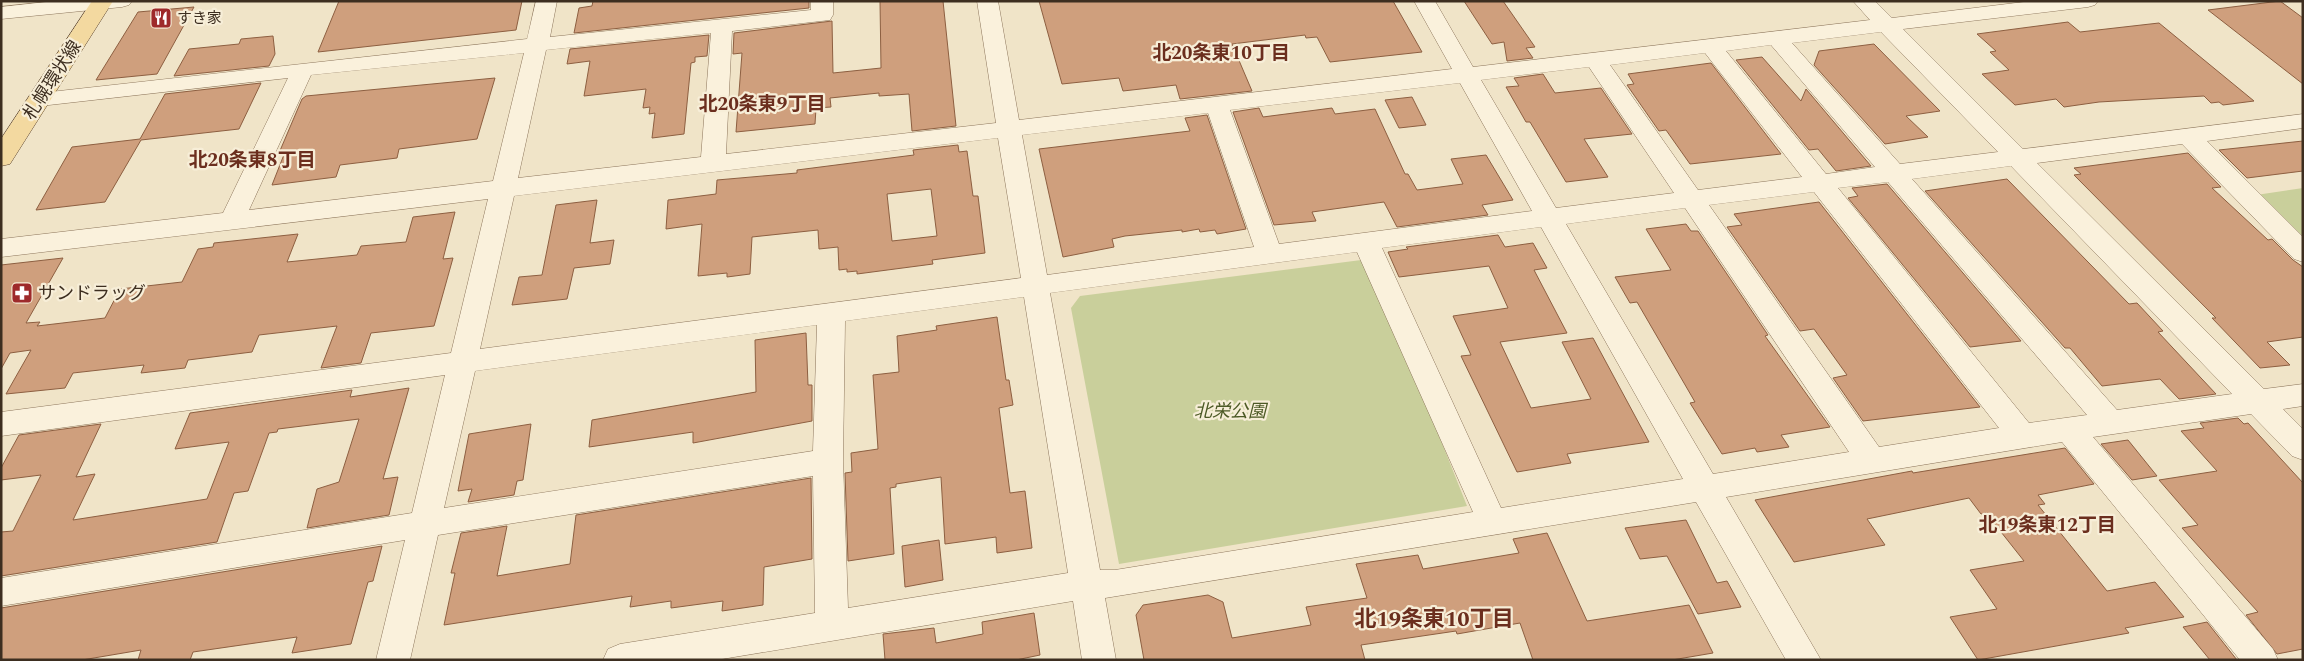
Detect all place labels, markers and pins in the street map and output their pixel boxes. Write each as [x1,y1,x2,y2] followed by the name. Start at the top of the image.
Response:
[149,6,173,30] restaurant icon: すき家
[177,7,222,30] place label: すき家
[38,280,146,307] place label: サンドラッグ
[10,281,34,305] pharmacy icon: サンドラッグ

